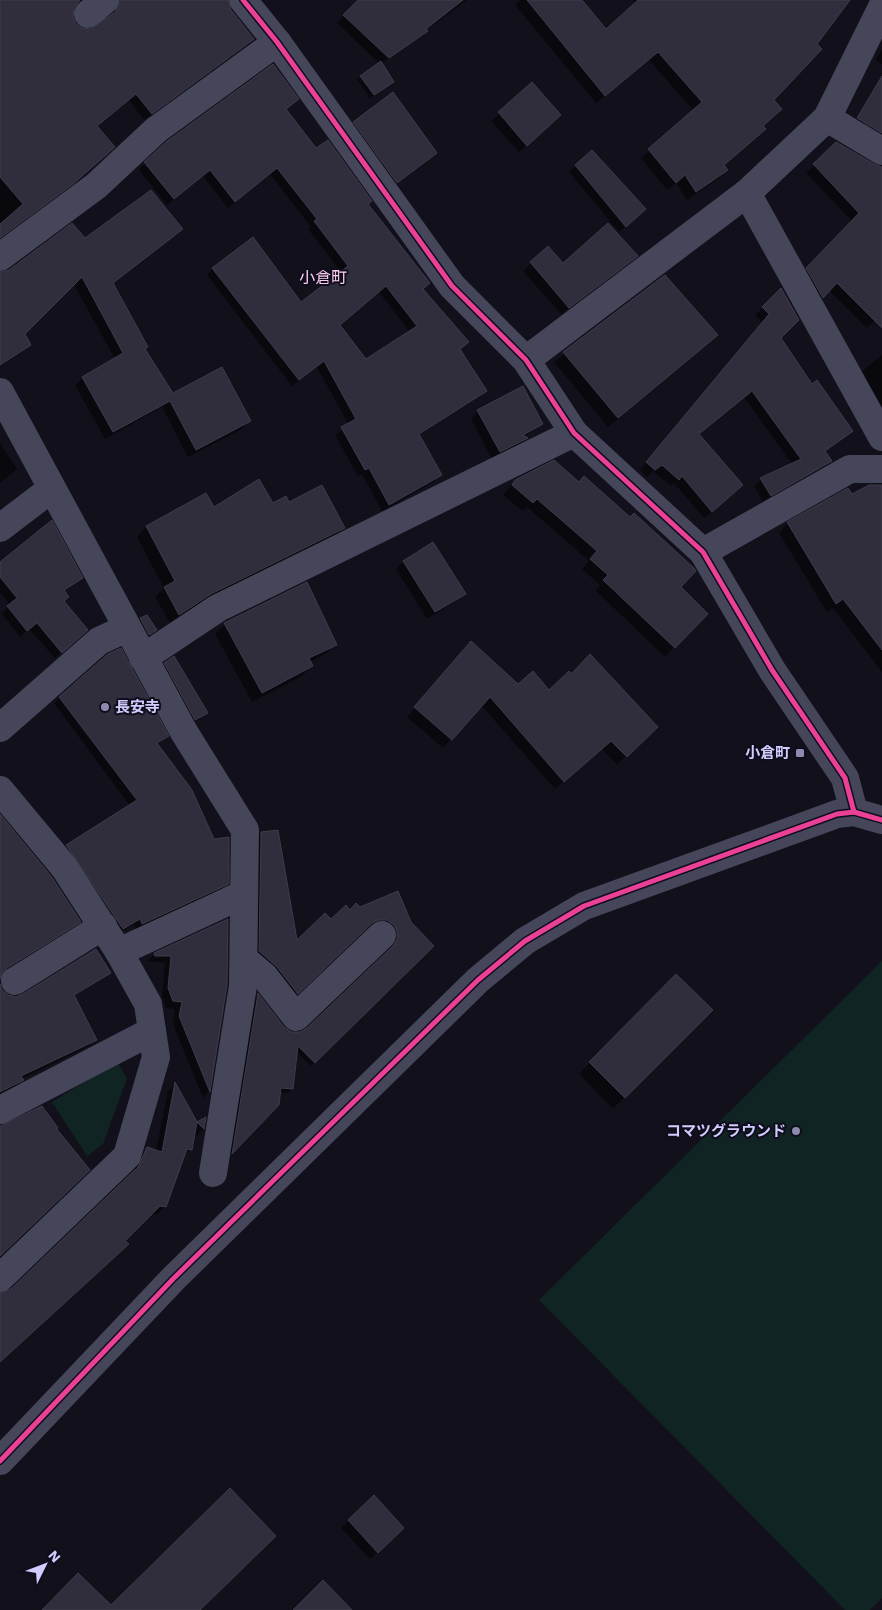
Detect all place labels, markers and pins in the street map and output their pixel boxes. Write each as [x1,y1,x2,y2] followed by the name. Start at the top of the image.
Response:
[115,698,160,716] place label: 長安寺
[99,701,111,713] marker: 長安寺
[745,744,790,762] place label: 小倉町
[794,747,806,759] marker: 小倉町
[666,1122,786,1140] place label: コマツグラウンド
[790,1125,802,1137] marker: コマツグラウンド

